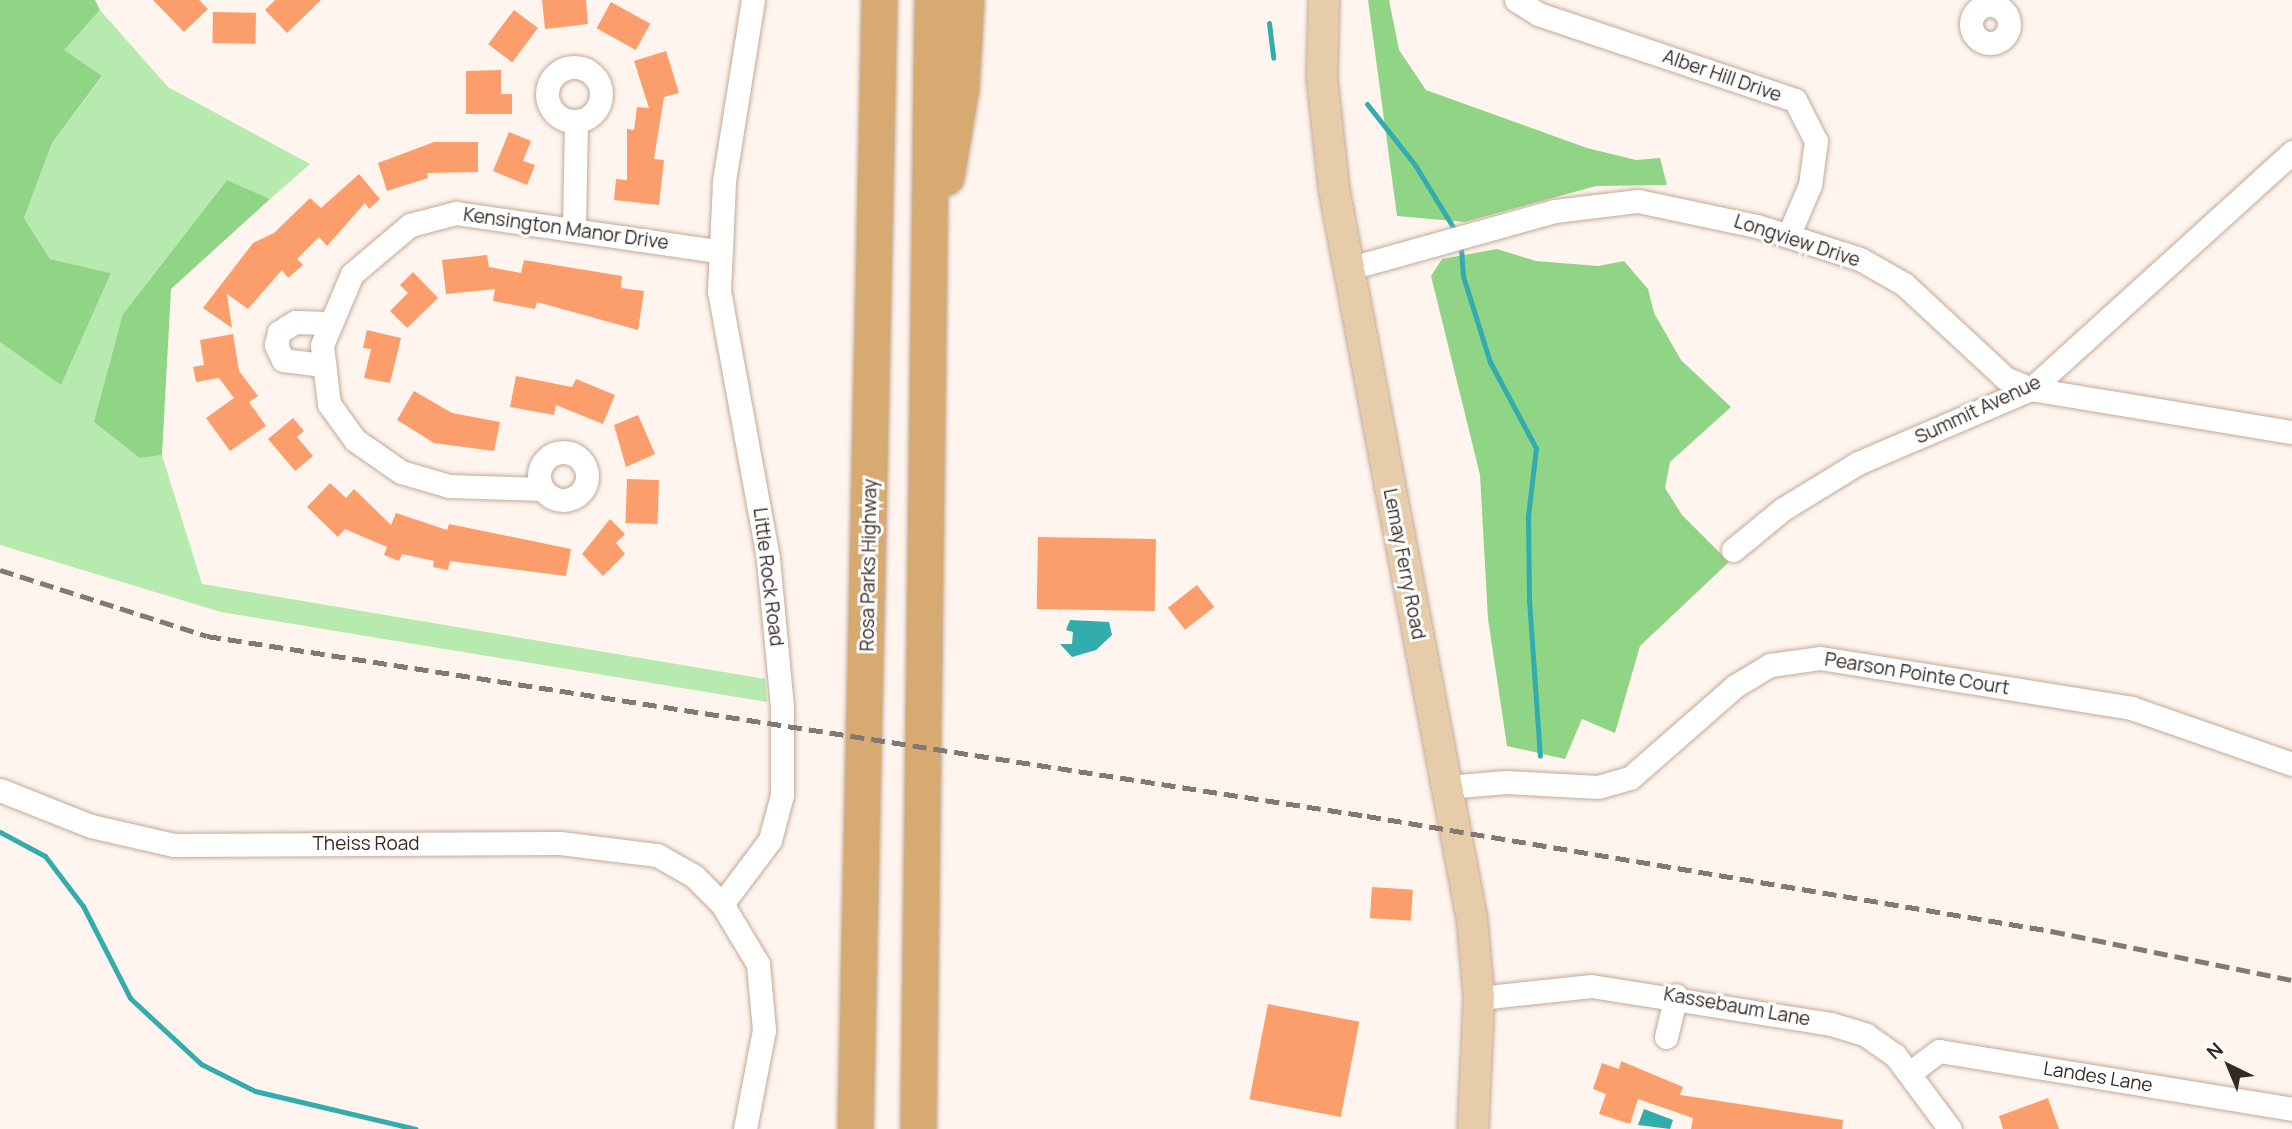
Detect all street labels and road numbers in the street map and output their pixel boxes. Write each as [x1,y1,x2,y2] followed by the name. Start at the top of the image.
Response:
[1660,45,1784,107] street label: Alber Hill Drive
[462,203,670,255] street label: Kensington Manor Drive
[1731,210,1863,272] street label: Longview Drive
[1912,371,2044,449] street label: Summit Avenue
[856,478,882,652] street label: Rosa Parks Highway
[1378,487,1430,641] street label: Lemay Ferry Road
[748,506,788,648] street label: Little Rock Road
[1823,648,2011,700] street label: Pearson Pointe Court
[313,833,419,855] street label: Theiss Road
[1662,983,1812,1031] street label: Kassebaum Lane
[2042,1057,2154,1097] street label: Landes Lane

